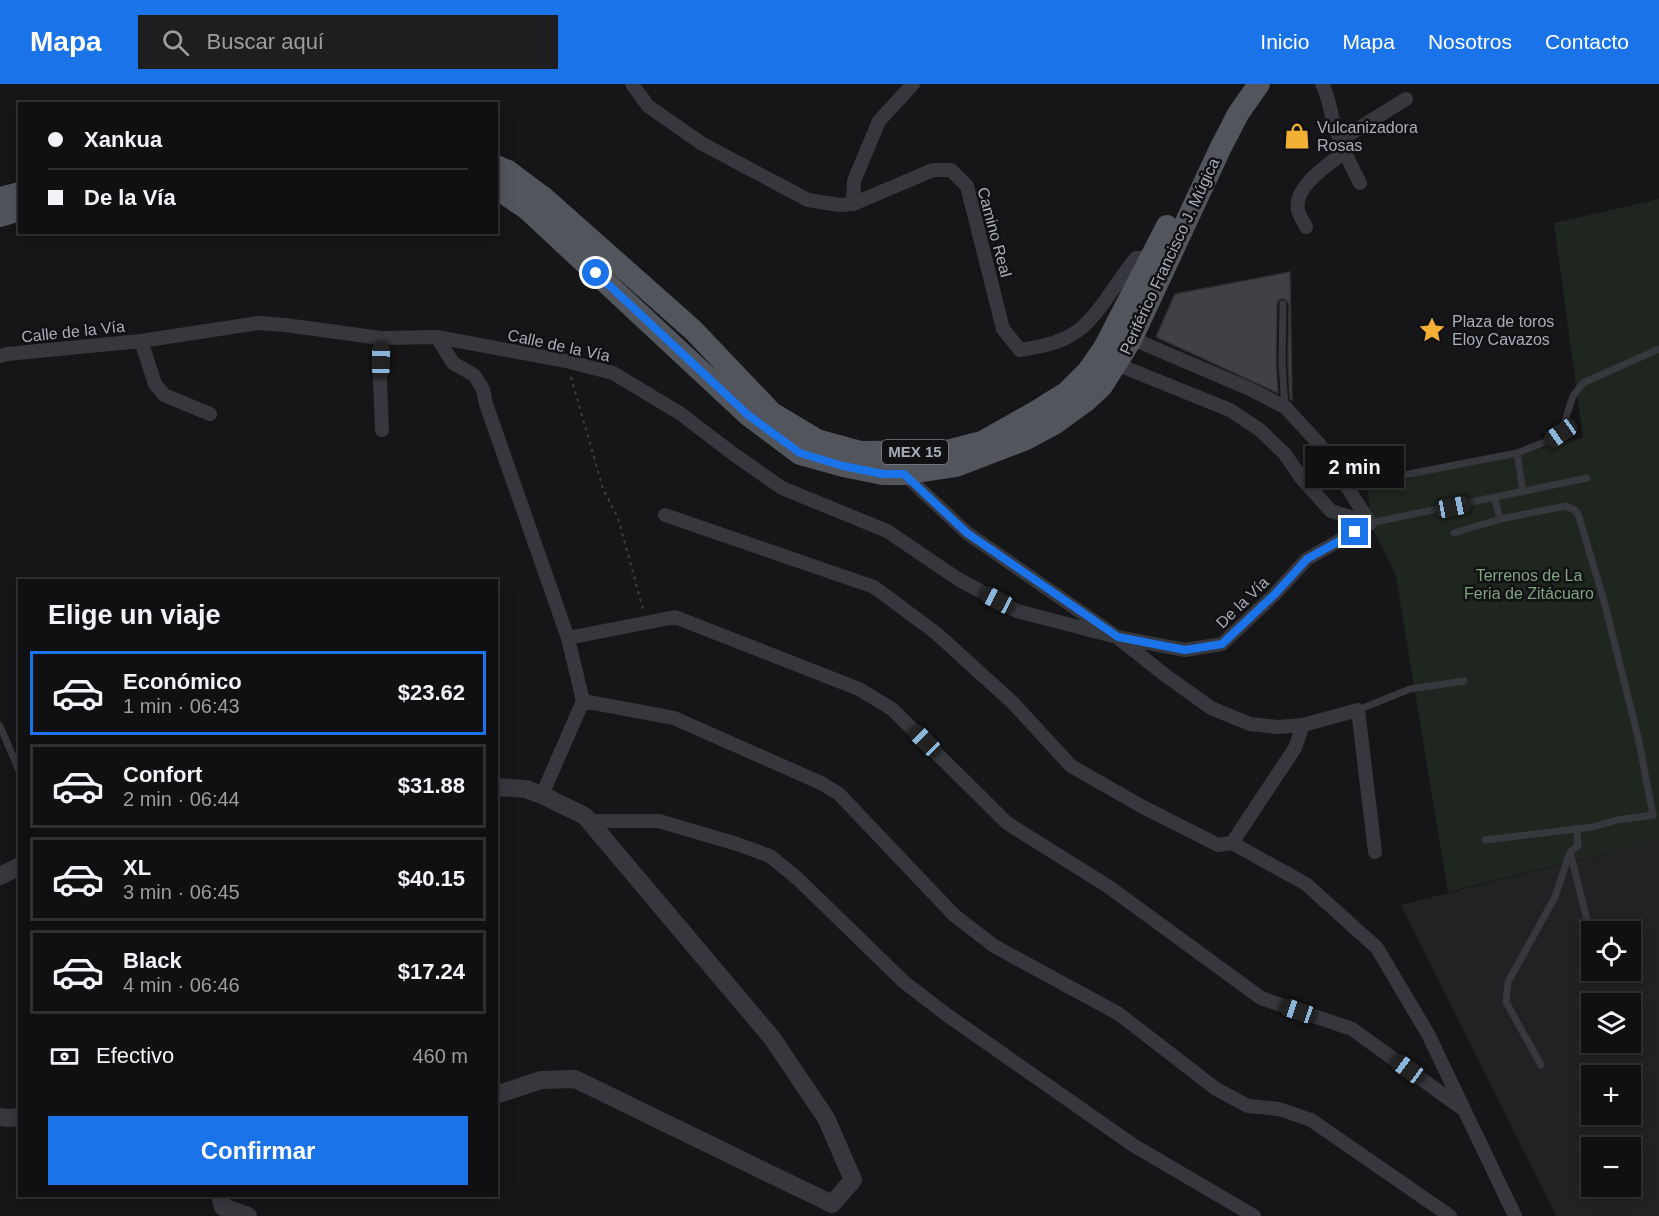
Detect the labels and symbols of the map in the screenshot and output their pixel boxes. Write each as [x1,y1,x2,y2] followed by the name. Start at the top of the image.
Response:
[1317,119,1418,154] place label: Vulcanizadora Rosas
[1282,121,1312,151] shop icon: Vulcanizadora Rosas
[1116,155,1222,357] street label: Periférico Francisco J. Múgica
[974,185,1015,279] street label: Camino Real
[582,259,609,286] route start
[1452,313,1554,348] place label: Plaza de toros Eloy Cavazos
[1417,315,1447,345] place icon: Plaza de toros Eloy Cavazos
[20,318,126,345] street label: Calle de la Vía
[506,326,612,365] street label: Calle de la Vía
[372,342,390,378] car
[1541,415,1581,451] car
[882,440,948,464] road number: MEX 15
[1306,445,1404,487] callout: 2 min
[1434,495,1472,519] car
[1341,518,1368,545] route end
[1464,567,1594,602] park label: Terrenos de La Feria de Zitácuaro
[1213,573,1272,631] street label: De la Vía
[977,584,1017,616] car
[906,722,944,760] car
[1278,997,1318,1025] car
[1388,1051,1428,1087] car

